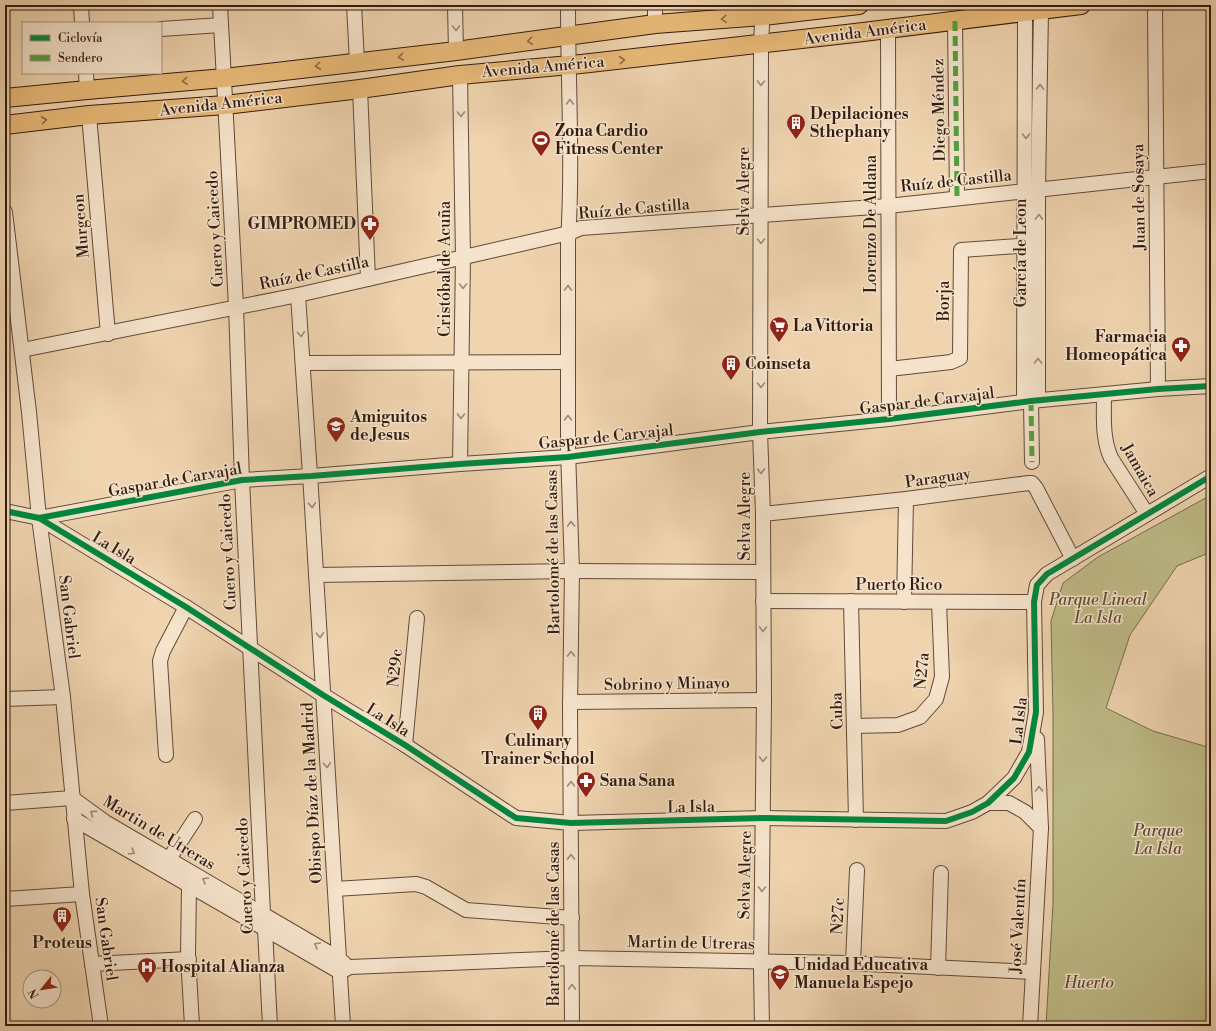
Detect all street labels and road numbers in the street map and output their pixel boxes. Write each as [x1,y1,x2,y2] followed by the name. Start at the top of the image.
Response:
[802,14,928,50] street label: Avenida América
[480,52,606,82] street label: Avenida América
[928,58,950,162] street label: Diego Méndez
[158,88,284,120] street label: Avenida América
[1128,143,1150,251] street label: Juan de Sosaya
[734,147,754,235] street label: Selva Alegre
[861,154,881,293] street label: Lorenzo De Aldana
[899,165,1013,197] street label: Ruíz de Castilla
[202,170,228,288] street label: Cuero y Caicedo
[68,192,94,259] street label: Murgeon
[578,194,691,224] street label: Ruíz de Castilla
[1011,198,1031,308] street label: García de Leon
[435,200,455,337] street label: Cristóbal de Acuña
[257,251,372,294] street label: Ruíz de Castilla
[934,280,954,322] street label: Borja
[859,383,996,419] street label: Gaspar de Carvajal
[538,420,675,454] street label: Gaspar de Carvajal
[1116,439,1164,501] street label: Jamaica
[107,458,244,502] street label: Gaspar de Carvajal
[904,463,972,493] street label: Paraguay
[542,469,564,636] street label: Bartolomé de las Casas
[735,472,755,560] street label: Selva Alegre
[215,493,241,611] street label: Cuero y Caicedo
[88,527,140,569] street label: La Isla
[54,574,84,660] street label: San Gabriel
[856,575,942,595] street label: Puerto Rico
[383,648,407,688] street label: N29c
[910,651,934,690] street label: N27a
[604,673,730,695] street label: Sobrino y Minayo
[826,691,848,730] street label: Cuba
[1006,695,1032,746] street label: La Isla
[362,699,414,742] street label: La Isla
[297,702,327,884] street label: Obispo Díaz de la Madrid
[99,792,219,874] street label: Martin de Utreras
[667,797,716,817] street label: La Isla
[232,817,258,935] street label: Cuero y Caicedo
[734,830,756,920] street label: Selva Alegre
[544,841,564,1008] street label: Bartolomé de las Casas
[1005,877,1031,975] street label: José Valentín
[90,896,122,982] street label: San Gabriel
[827,897,849,935] street label: N27c
[627,932,755,954] street label: Martin de Utreras

